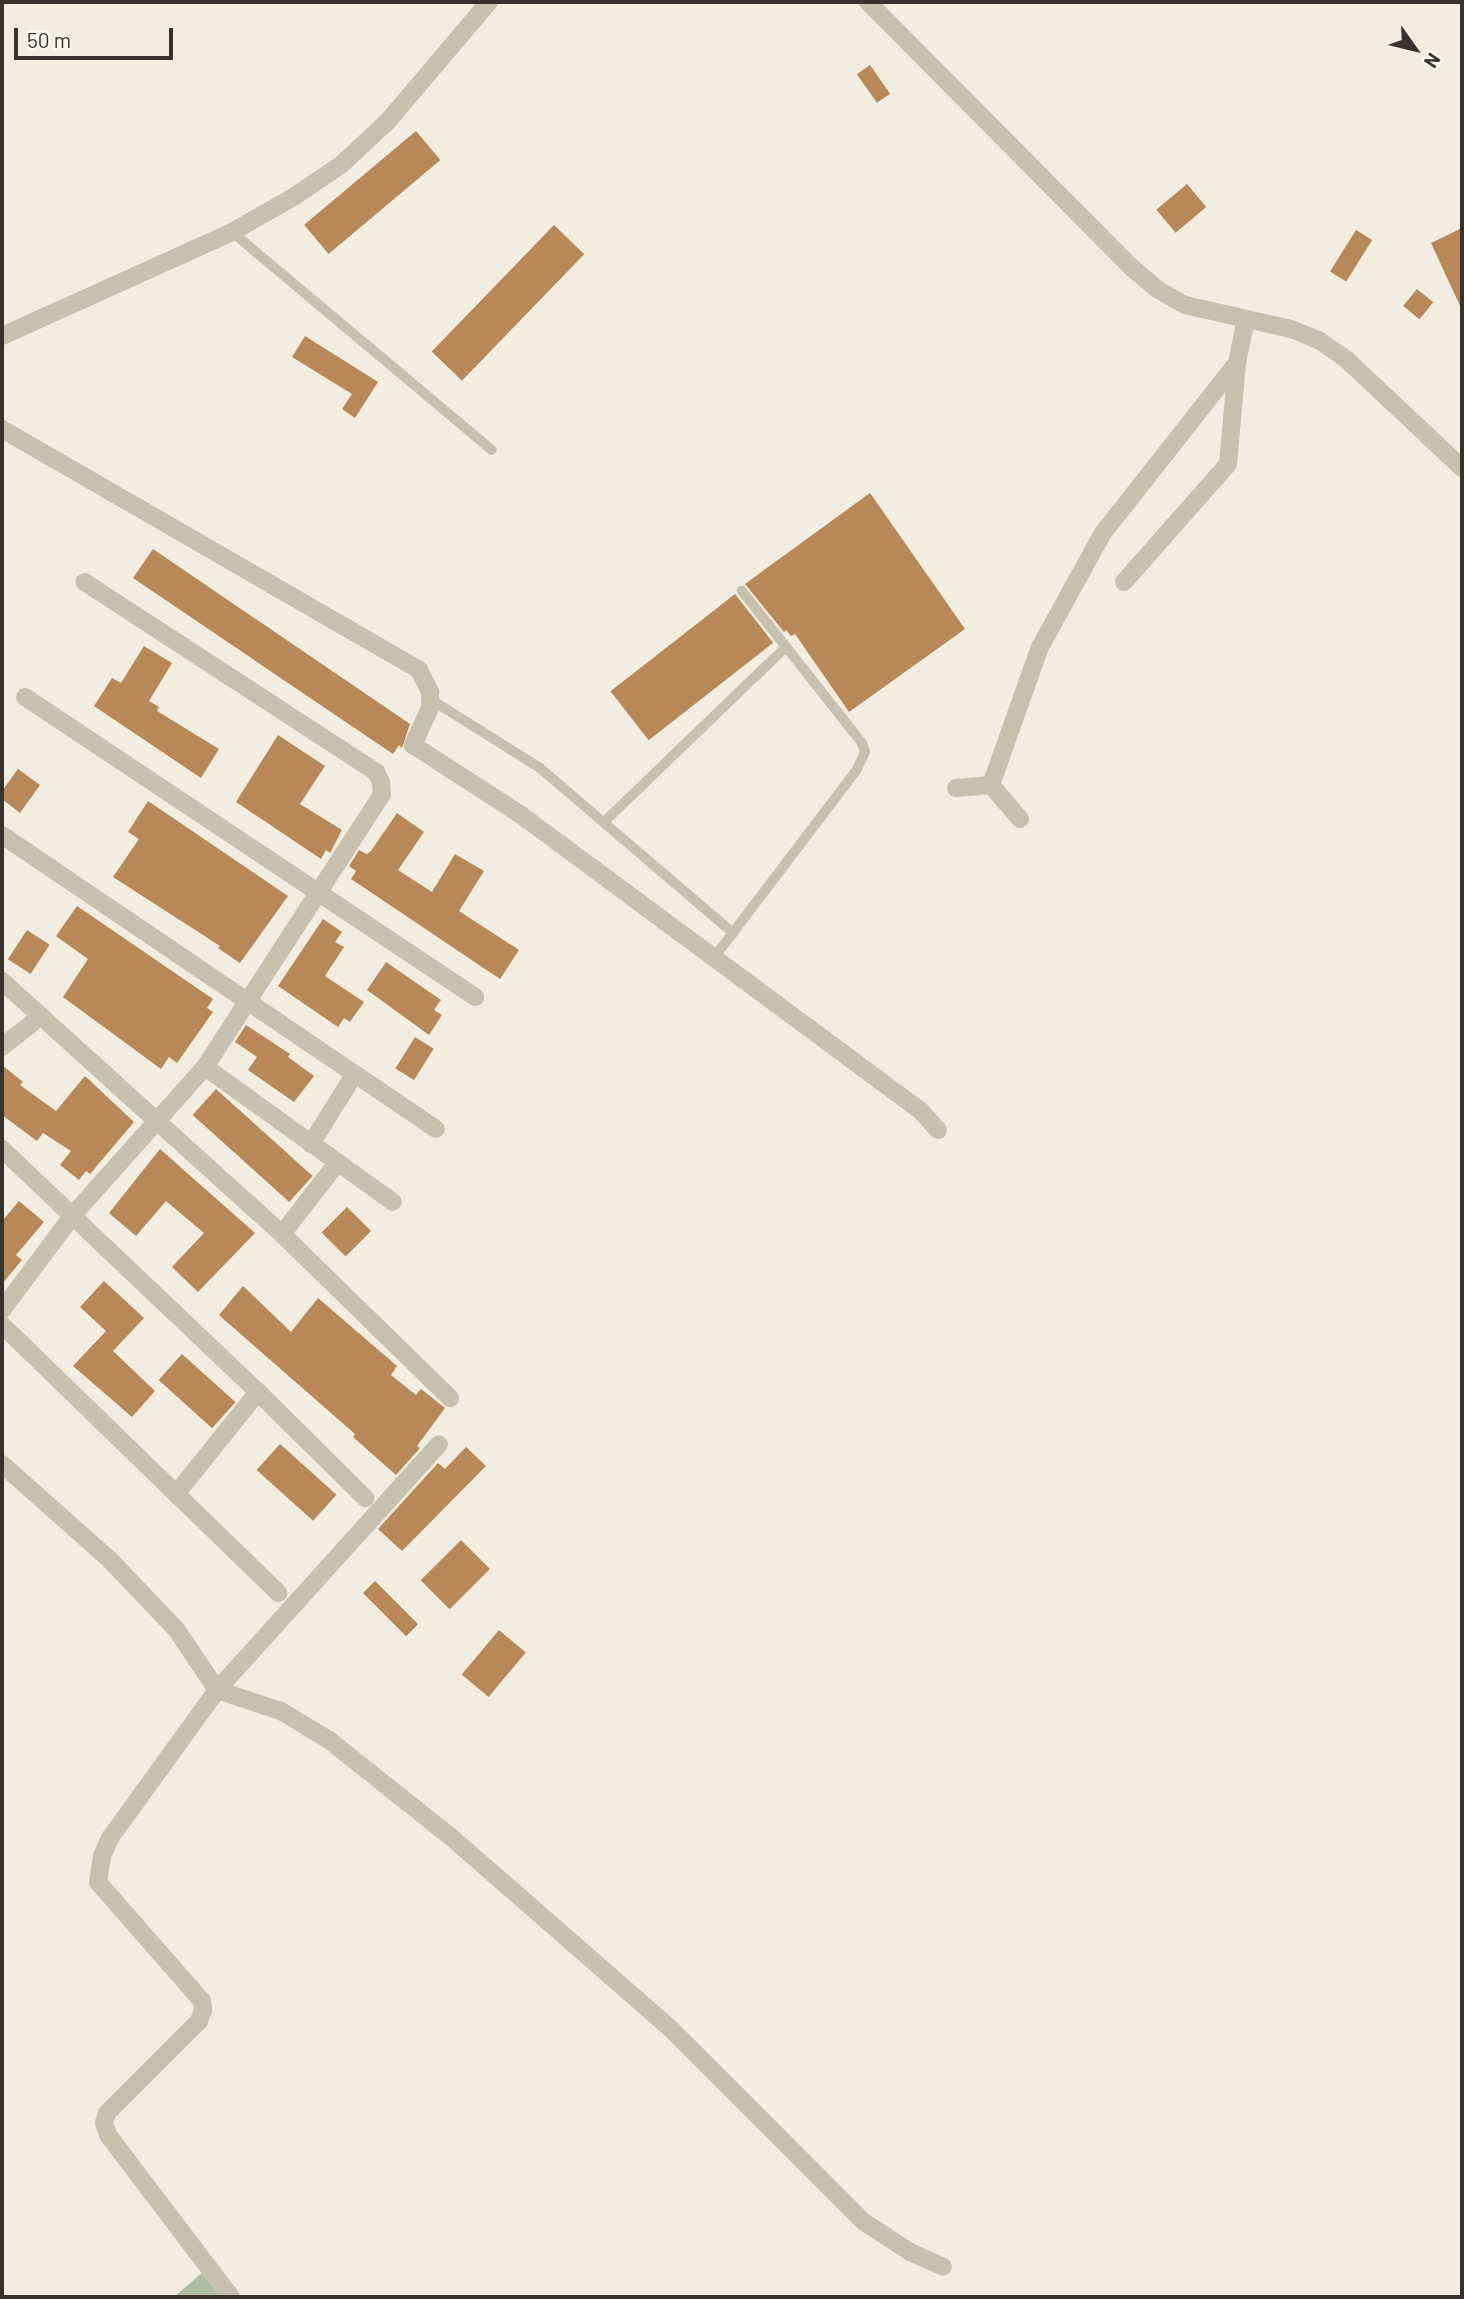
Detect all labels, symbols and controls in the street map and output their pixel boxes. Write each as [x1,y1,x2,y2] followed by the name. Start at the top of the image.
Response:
[18,14,177,58] scale bar
[1380,14,1450,84] north arrow
[27,27,71,52] text: 50 m
[1420,49,1446,73] text: N

